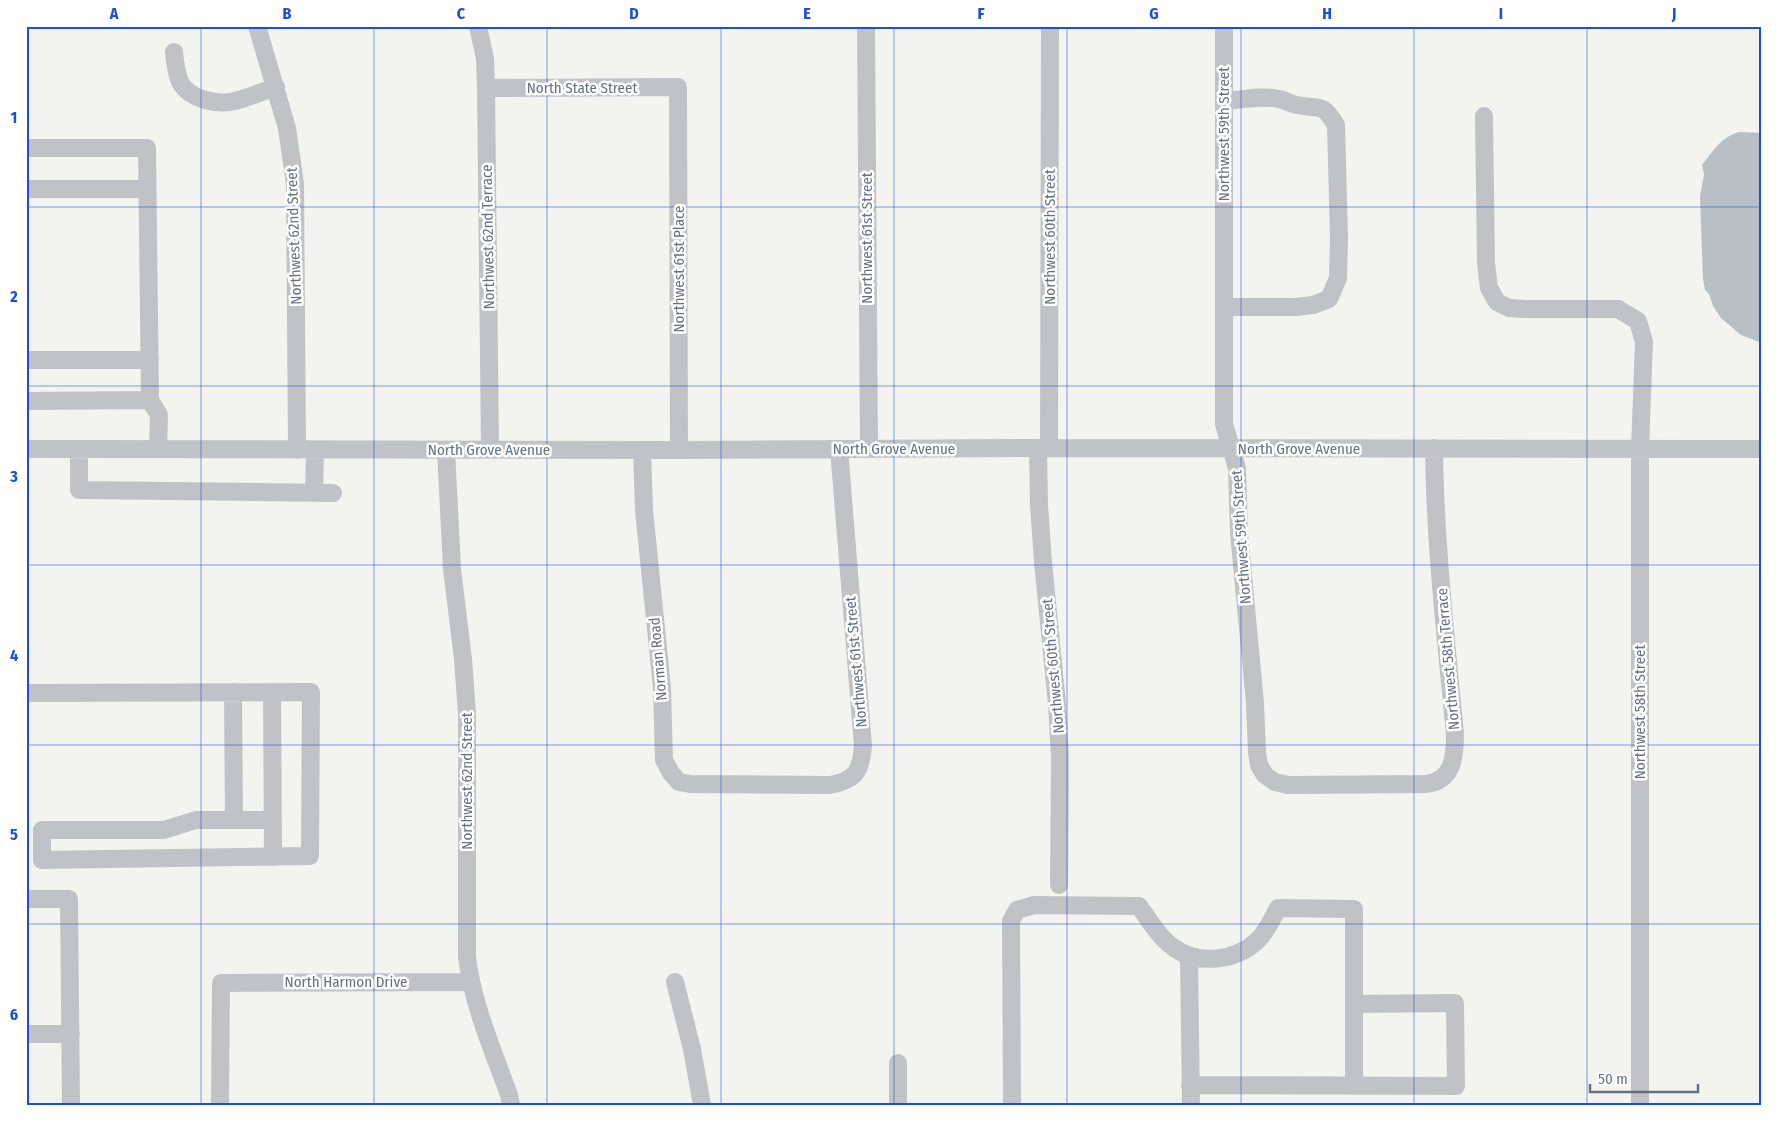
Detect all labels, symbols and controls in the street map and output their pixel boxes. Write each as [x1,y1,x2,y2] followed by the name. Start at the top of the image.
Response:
[109,4,119,23] text: A
[283,4,292,23] text: B
[457,4,466,23] text: C
[629,4,639,23] text: D
[803,4,811,23] text: E
[977,4,985,23] text: F
[1149,4,1159,23] text: G
[1322,4,1332,23] text: H
[1499,4,1503,23] text: I
[1671,4,1676,23] text: J
[1215,67,1233,201] street label: Northwest 59th Street
[527,79,637,97] street label: North State Street
[11,108,17,127] text: 1
[478,164,498,310] street label: Northwest 62nd Terrace
[283,167,305,305] street label: Northwest 62nd Street
[1041,169,1059,305] street label: Northwest 60th Street
[858,172,876,304] street label: Northwest 61st Street
[670,205,688,333] street label: Northwest 61st Place
[9,287,18,306] text: 2
[833,440,955,458] street label: North Grove Avenue
[1238,440,1360,458] street label: North Grove Avenue
[428,441,550,459] street label: North Grove Avenue
[9,467,18,486] text: 3
[1227,469,1255,605] street label: Northwest 59th Street
[1433,587,1463,731] street label: Northwest 58th Terrace
[841,596,871,728] street label: Northwest 61st Street
[1038,598,1068,734] street label: Northwest 60th Street
[645,617,671,701] street label: Norman Road
[1631,645,1649,779] street label: Northwest 58th Street
[10,646,18,665] text: 4
[458,712,476,850] street label: Northwest 62nd Street
[10,825,18,844] text: 5
[285,973,407,991] street label: North Harmon Drive
[10,1005,18,1024] text: 6
[1590,1061,1698,1093] scale bar
[1598,1070,1628,1088] text: 50 m

